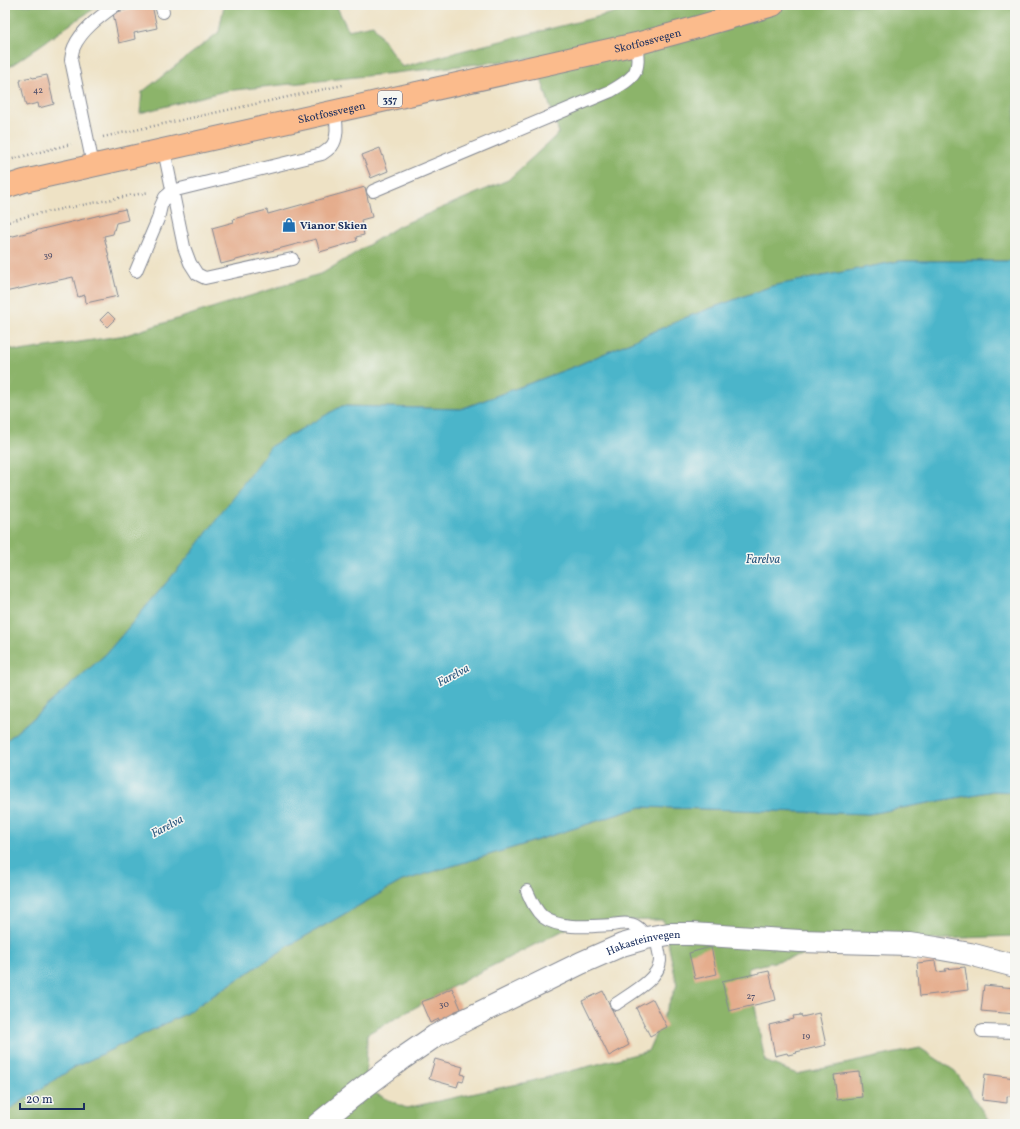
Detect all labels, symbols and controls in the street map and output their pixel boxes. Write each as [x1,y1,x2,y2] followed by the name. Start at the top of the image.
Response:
[613,26,683,58] street label: Skotfossvegen
[33,84,43,97] house number: 42
[378,91,402,107] road number: 357
[297,99,367,128] street label: Skotfossvegen
[281,217,297,233] shop icon: Vianor Skien
[300,219,367,234] place label: Vianor Skien
[43,249,53,262] house number: 39
[746,552,781,568] water label: Farelva
[435,661,473,691] water label: Farelva
[149,812,187,842] water label: Farelva
[604,928,681,960] street label: Hakasteinvegen
[747,990,755,1003] house number: 27
[439,998,450,1011] house number: 30
[802,1030,810,1043] house number: 19
[20,1085,84,1111] scale bar
[26,1092,53,1108] text: 20 m

